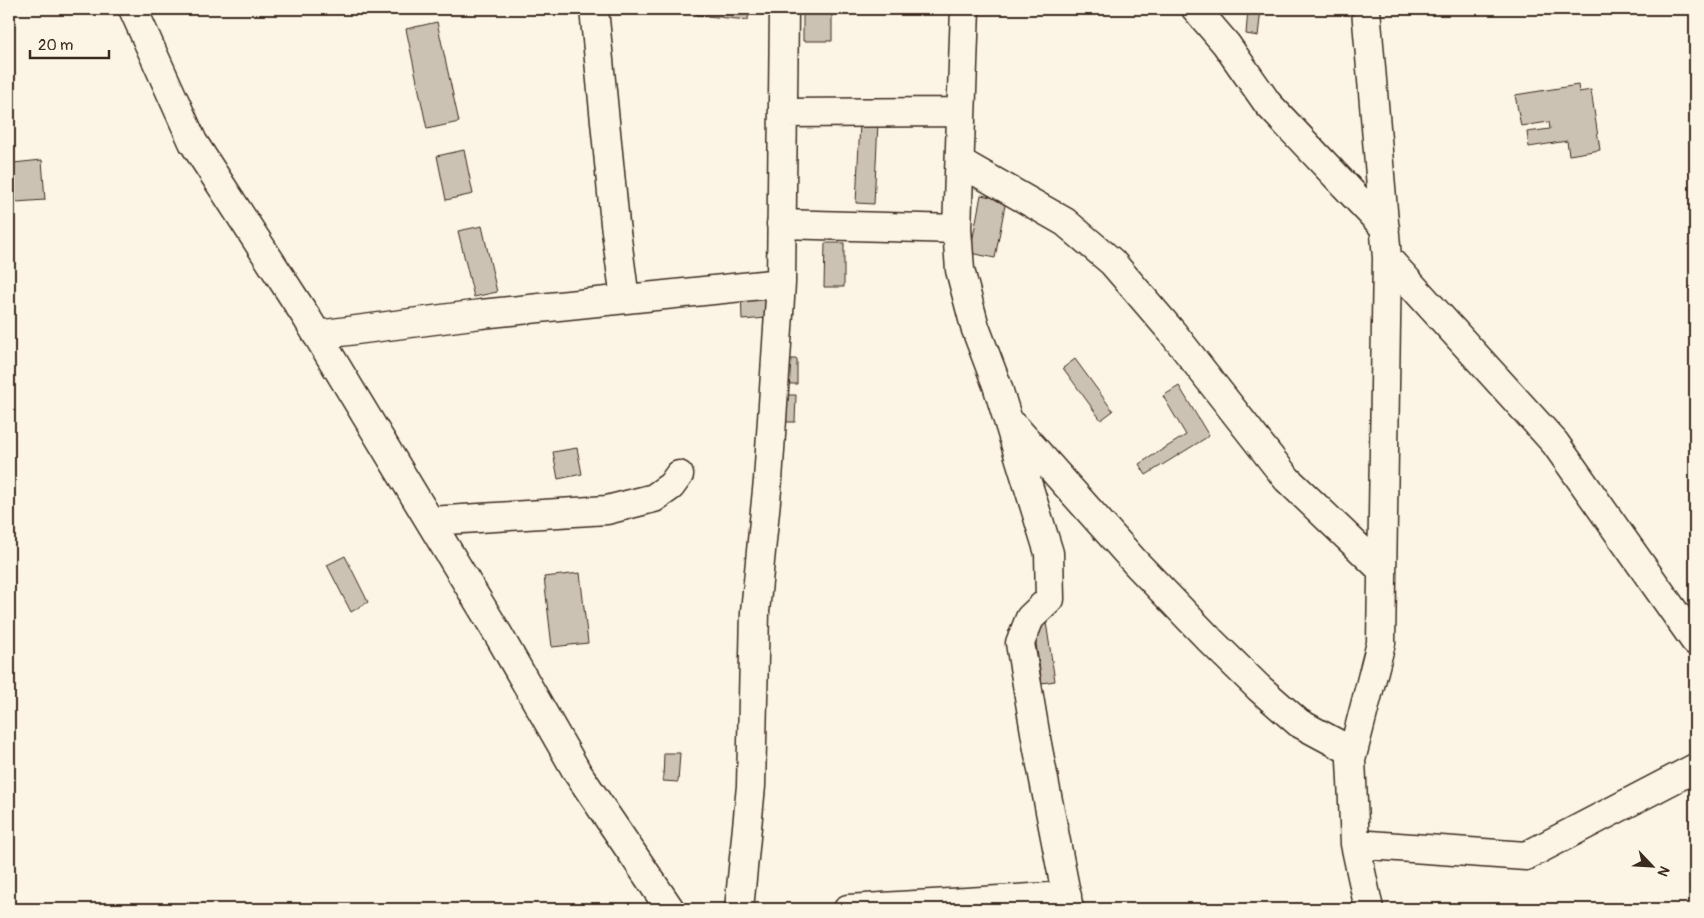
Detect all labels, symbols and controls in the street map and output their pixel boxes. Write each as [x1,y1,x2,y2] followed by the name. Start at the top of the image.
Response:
[30,28,109,60] scale bar
[38,36,73,55] text: 20 m
[1626,840,1676,890] north arrow
[1654,863,1673,879] text: N

